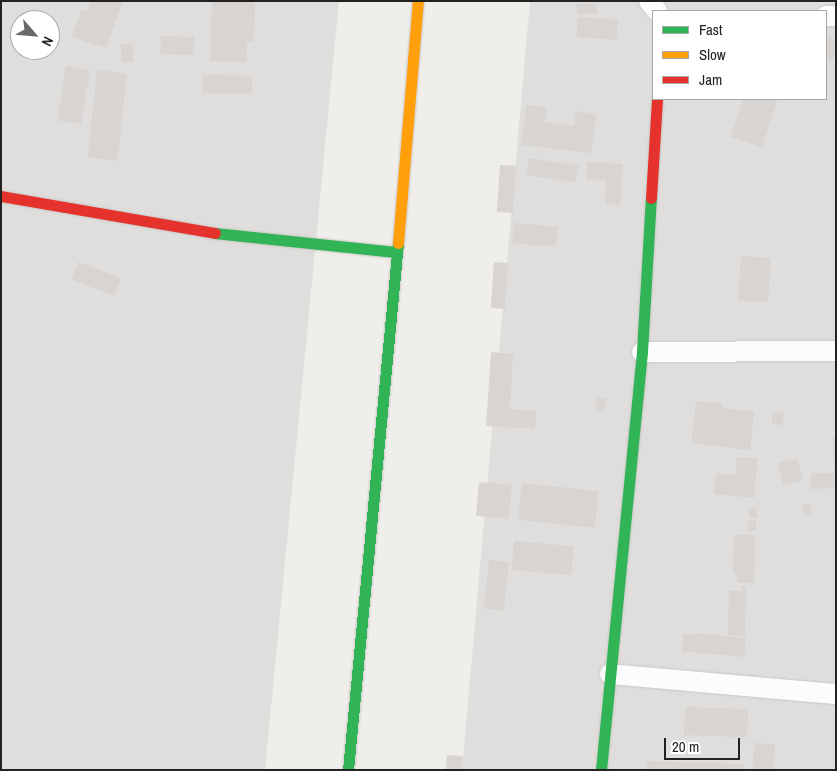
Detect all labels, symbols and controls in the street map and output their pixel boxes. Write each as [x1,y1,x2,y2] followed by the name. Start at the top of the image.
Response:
[10,10,60,60] north arrow
[652,10,827,100] legend
[699,19,722,40] text: Fast
[38,34,57,49] text: N
[699,44,726,65] text: Slow
[699,69,722,90] text: Jam
[667,728,743,760] scale bar
[672,736,699,757] text: 20 m

